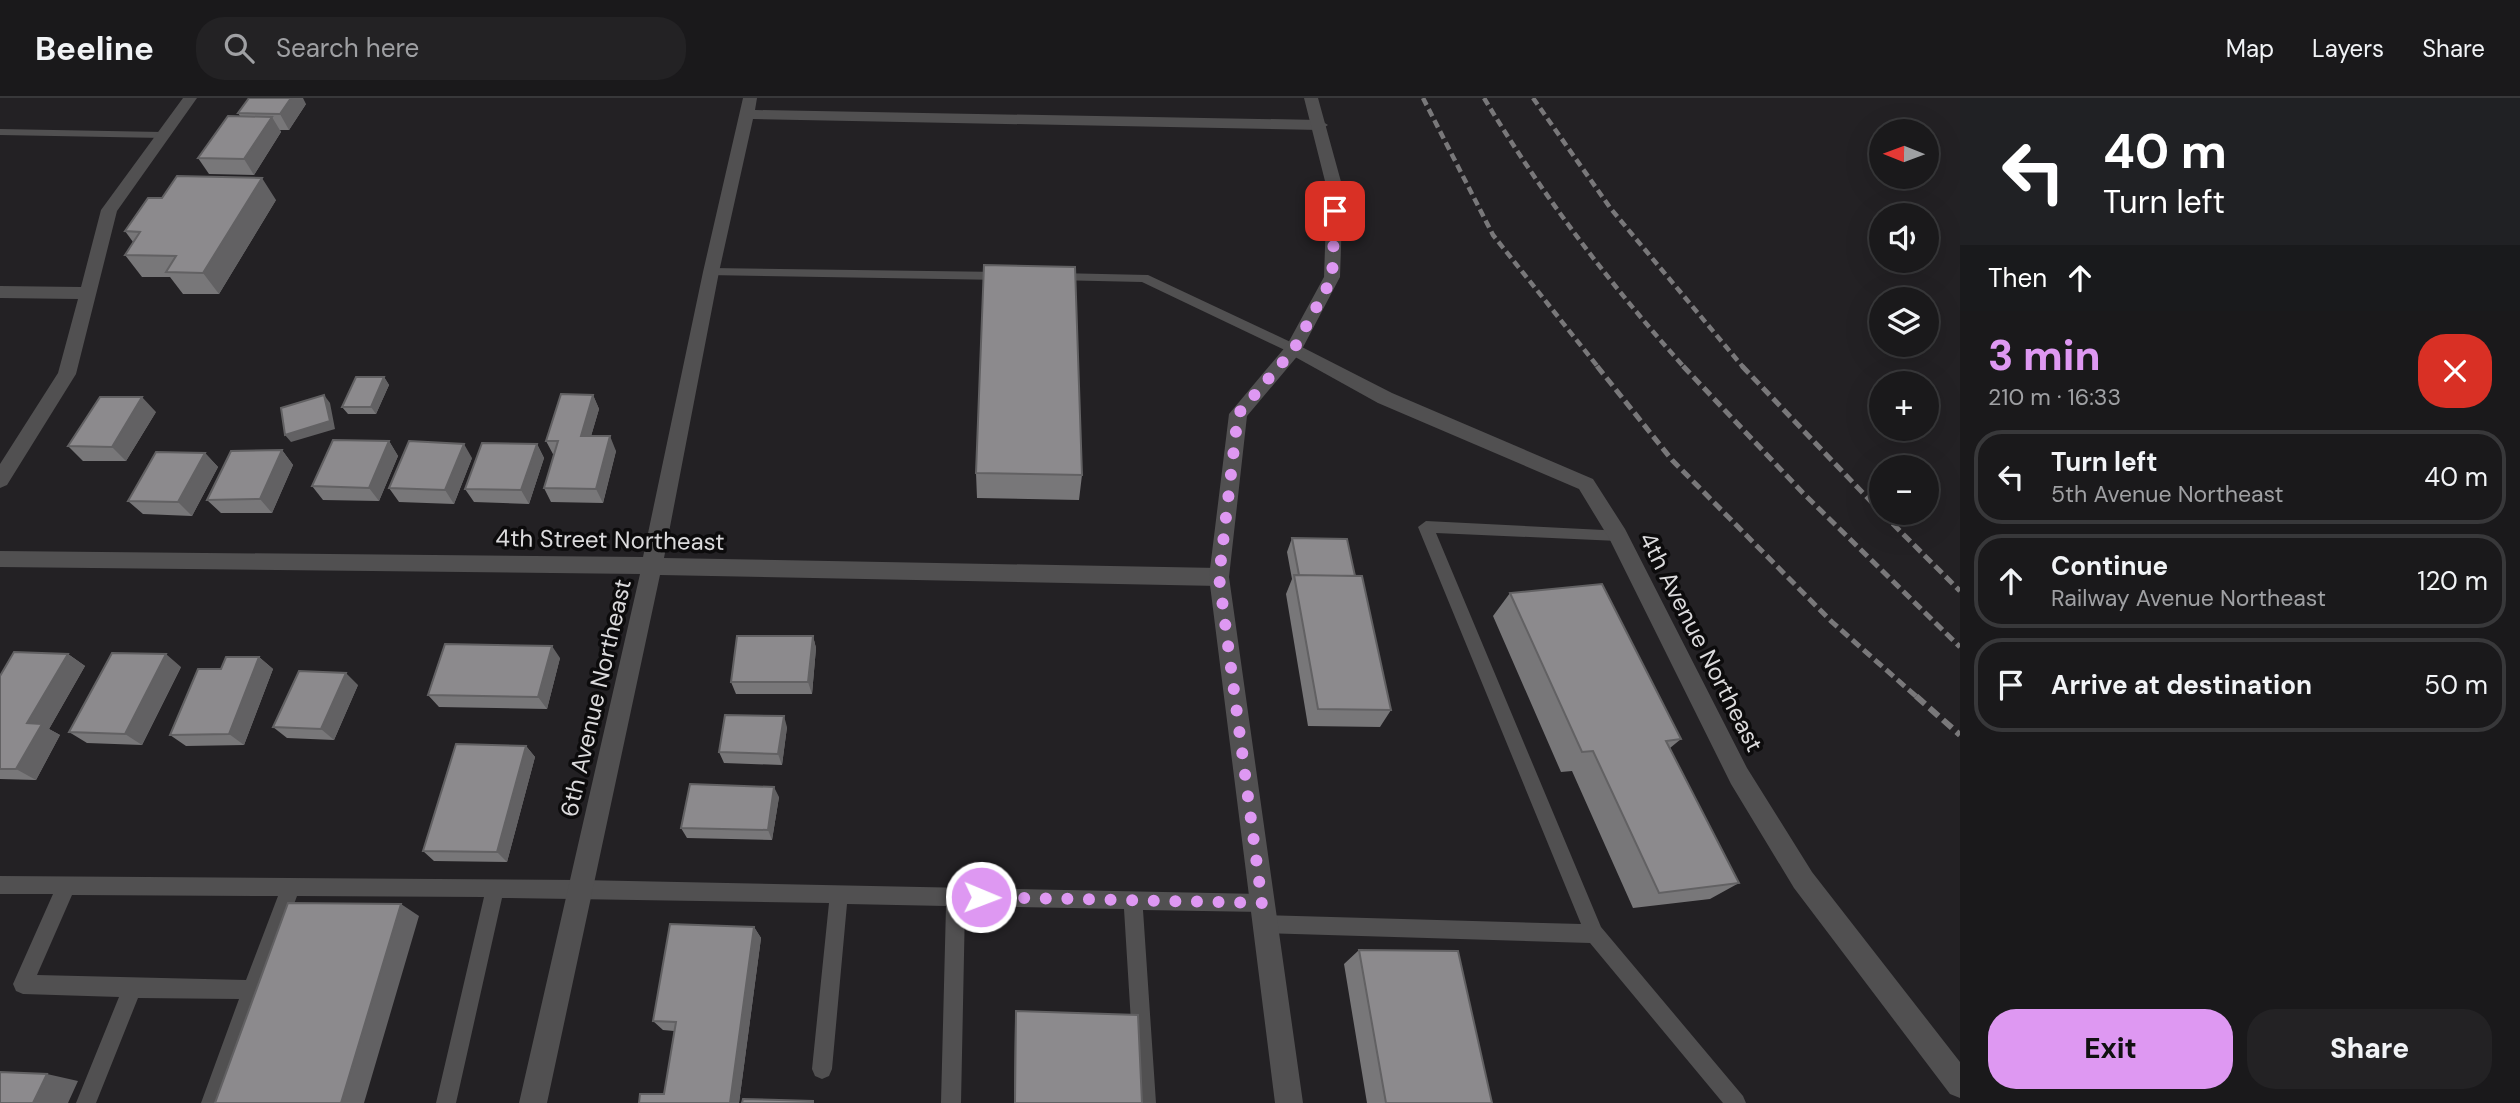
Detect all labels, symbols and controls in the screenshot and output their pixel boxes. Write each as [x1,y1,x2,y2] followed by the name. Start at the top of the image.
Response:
[196,17,686,80] search box
[35,27,154,70] text: Beeline
[220,29,258,67] icon: search
[276,31,419,65] text: Search here
[2226,33,2274,64] text: Map
[2312,33,2384,64] text: Layers
[2422,33,2485,64] text: Share
[1869,119,1939,189] north arrow
[1869,119,1939,525] map controls
[2103,119,2227,183] text: 40 m
[1988,126,2079,217] icon: left
[1305,181,1365,241] pin
[2103,181,2225,223] text: Turn left
[1316,192,1354,230] icon: arrive
[1869,203,1939,273] button: sound
[2061,259,2099,297] icon: ahead
[1988,261,2047,295] text: Then
[1869,287,1939,357] button: layers
[1988,328,2101,383] text: 3 min
[2418,334,2492,408] button: close
[1869,371,1939,441] button: +
[1988,382,2121,412] text: 210 m · 16:33
[2051,445,2158,479] text: Turn left
[1869,455,1939,525] button: −
[1992,458,2030,496] icon: left
[2424,460,2488,494] text: 40 m
[2051,479,2284,509] text: 5th Avenue Northeast
[495,522,725,557] street label: 4th Street Northeast
[1633,527,1770,757] street label: 4th Avenue Northeast
[2051,549,2168,583] text: Continue
[1992,562,2030,600] icon: ahead
[2417,564,2488,598] text: 120 m
[553,576,638,820] street label: 6th Avenue Northeast
[2051,583,2326,613] text: Railway Avenue Northeast
[1992,666,2030,704] icon: arrive
[2051,668,2312,702] text: Arrive at destination
[2424,668,2488,702] text: 50 m
[944,860,1018,934] position arrow
[1988,1009,2233,1089] button: Exit
[2247,1009,2492,1089] button: Share

